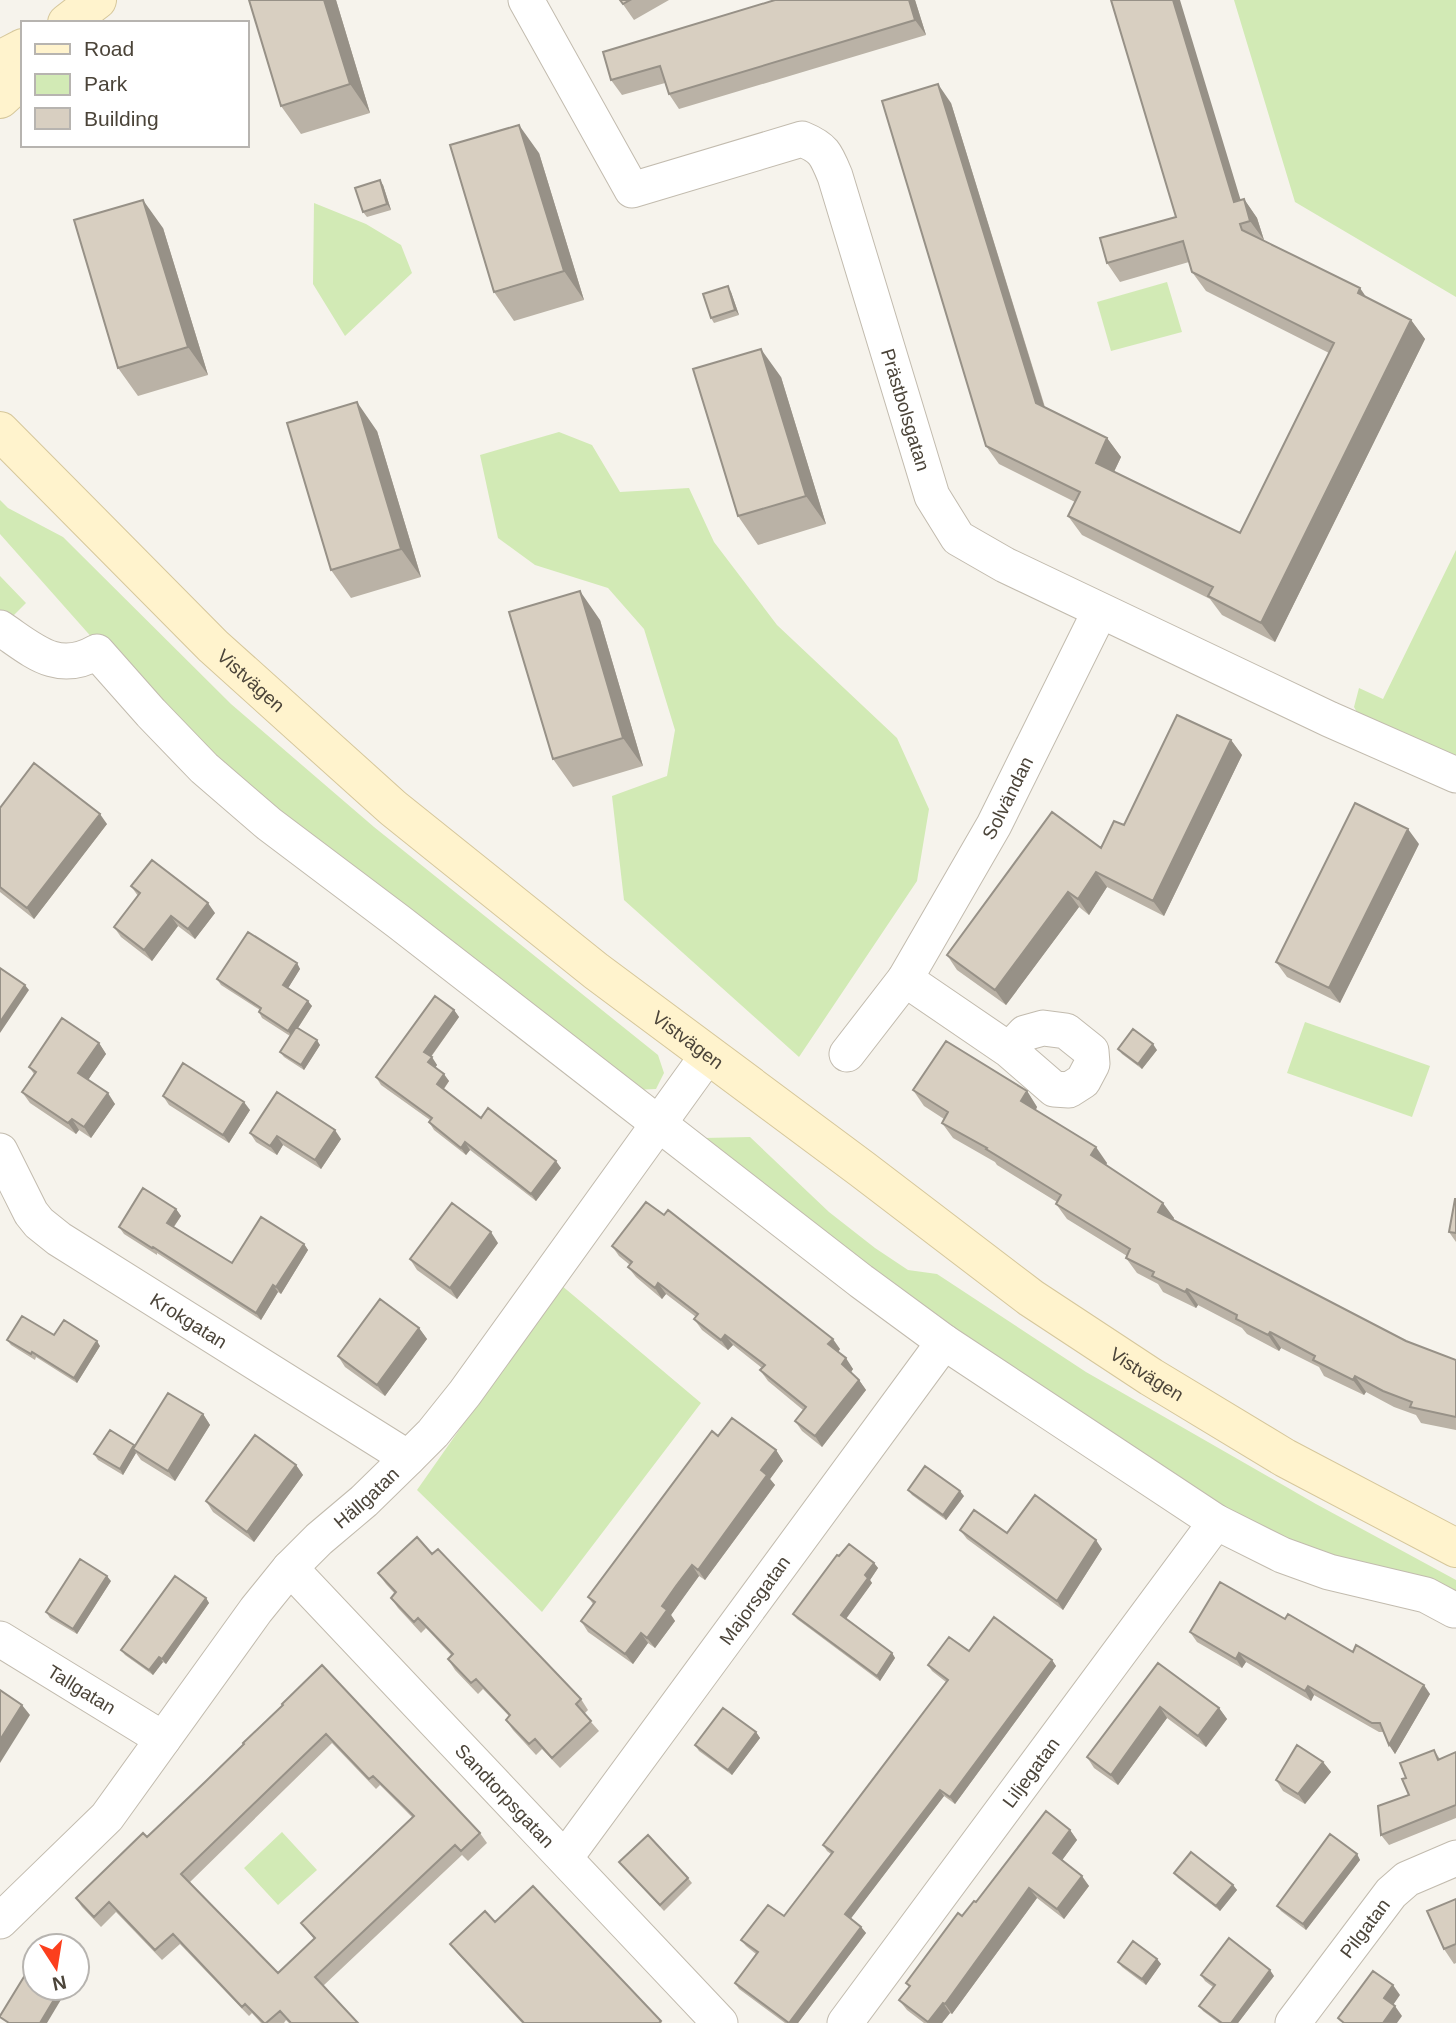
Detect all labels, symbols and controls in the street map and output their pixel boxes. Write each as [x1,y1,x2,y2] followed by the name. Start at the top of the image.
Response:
[21,21,248,147] legend
[84,37,134,60] text: Road
[84,72,128,95] text: Park
[84,107,159,130] text: Building
[877,346,934,474] street label: Prästbolsgatan
[213,645,289,716] street label: Vistvägen
[978,753,1037,843] street label: Solvändan
[648,1007,727,1073] street label: Vistvägen
[146,1289,231,1353] street label: Krokgatan
[1106,1343,1187,1405] street label: Vistvägen
[330,1463,403,1533] street label: Hällgatan
[715,1552,794,1649] street label: Majorsgatan
[44,1661,120,1718] street label: Tallgatan
[998,1734,1064,1812] street label: Liljegatan
[451,1740,558,1852] street label: Sandtorpsgatan
[1336,1895,1394,1962] street label: Pilgatan
[21,1932,91,2002] north arrow
[51,1971,68,1995] text: N

